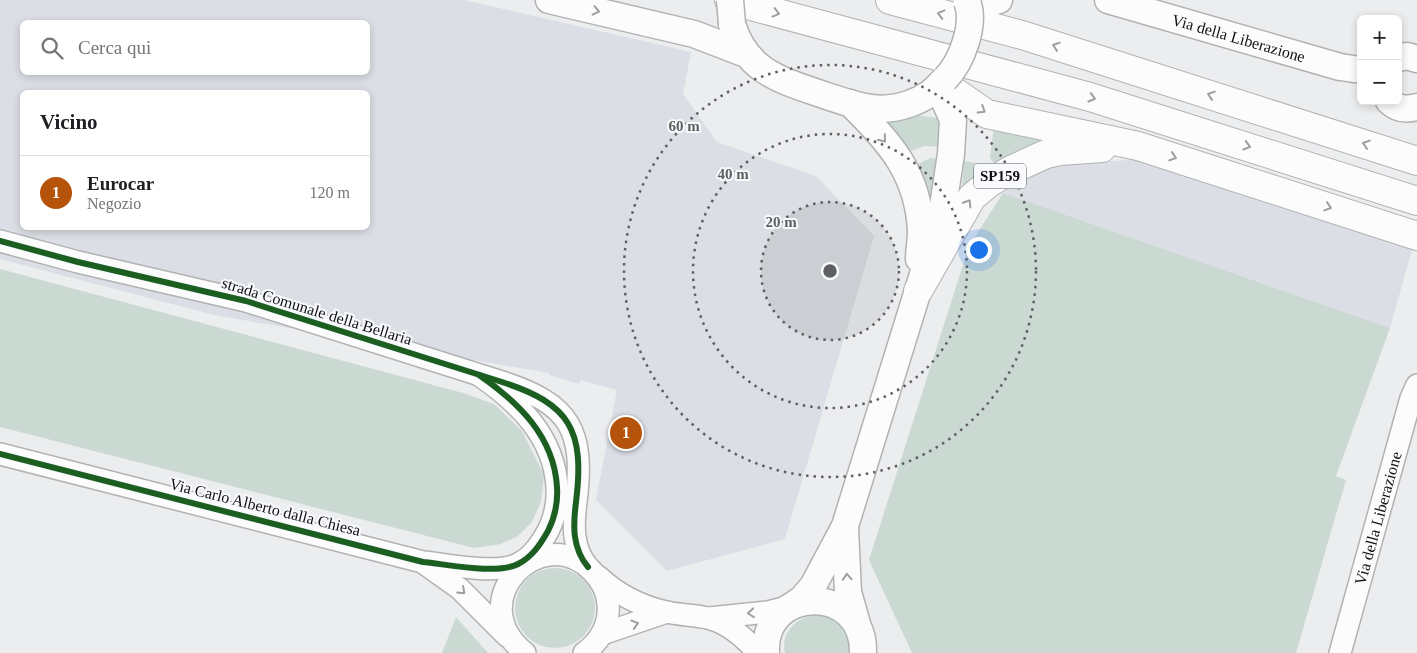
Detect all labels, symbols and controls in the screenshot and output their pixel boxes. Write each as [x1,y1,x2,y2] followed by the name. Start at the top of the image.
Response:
[592,5,601,16] one-way arrow
[771,7,779,17] one-way arrow
[937,9,945,19] one-way arrow
[1170,10,1307,65] street label: Via della Liberazione
[1357,15,1402,105] map controls
[1357,15,1402,60] button: +
[20,20,370,75] search box
[38,34,66,62] icon: search
[78,37,151,58] text: Cerca qui
[1052,42,1060,52] one-way arrow
[1357,60,1402,105] button: −
[1207,91,1215,101] one-way arrow
[1088,92,1096,102] one-way arrow
[977,104,986,114] one-way arrow
[40,110,98,134] text: Vicino
[668,118,700,134] text: 60 m
[878,133,886,142] one-way arrow
[1362,140,1370,150] one-way arrow
[1243,141,1251,151] one-way arrow
[1168,152,1177,162] one-way arrow
[974,164,1026,188] road number: SP159
[717,166,749,182] text: 40 m
[87,173,154,194] text: Eurocar
[52,184,60,201] text: 1
[310,184,350,201] text: 120 m
[87,195,141,212] text: Negozio
[962,200,972,209] one-way arrow
[1323,202,1331,212] one-way arrow
[765,214,797,230] text: 20 m
[966,237,992,263] your location
[821,262,839,280] centre of rings
[220,274,414,348] street label: strada Comunale della Bellaria
[610,414,642,452] pin: 1
[1351,450,1404,587] street label: Via della Liberazione
[168,475,362,539] street label: Via Carlo Alberto dalla Chiesa
[841,573,852,581] one-way arrow
[456,585,465,594] one-way arrow
[747,607,755,618] one-way arrow
[630,619,638,629] one-way arrow

